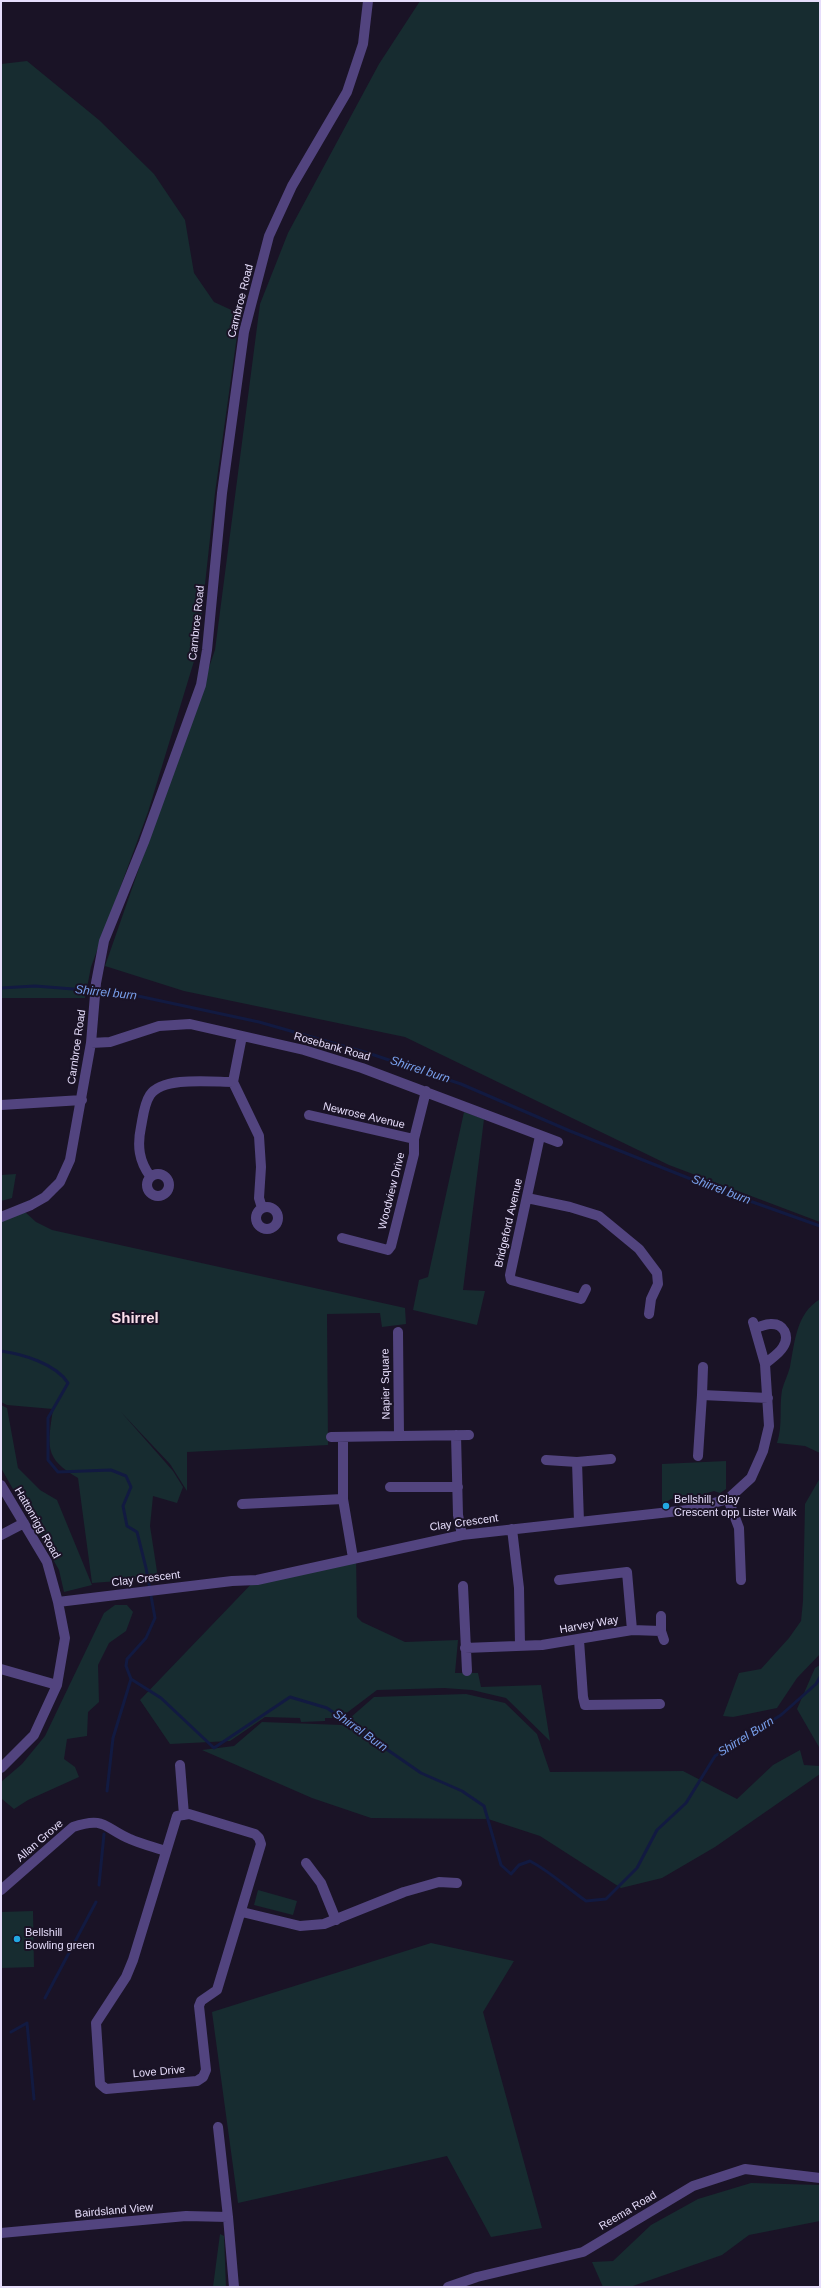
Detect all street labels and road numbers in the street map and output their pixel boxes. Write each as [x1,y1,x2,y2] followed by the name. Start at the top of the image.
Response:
[225,263,257,339] street label: Carnbroe Road
[187,585,207,661] street label: Carnbroe Road
[65,1009,89,1085] street label: Carnbroe Road
[292,1030,372,1064] street label: Rosebank Road
[322,1100,406,1132] street label: Newrose Avenue
[376,1151,408,1231] street label: Woodview Drive
[492,1177,526,1269] street label: Bridgeford Avenue
[379,1348,393,1420] street label: Napier Square
[11,1485,63,1561] street label: Hattonrigg Road
[429,1512,499,1534] street label: Clay Crescent
[111,1568,181,1590] street label: Clay Crescent
[559,1613,619,1637] street label: Harvey Way
[14,1817,66,1865] street label: Allan Grove
[132,2063,186,2081] street label: Love Drive
[597,2189,659,2233] street label: Reema Road
[74,2201,154,2221] street label: Bairdsland View

